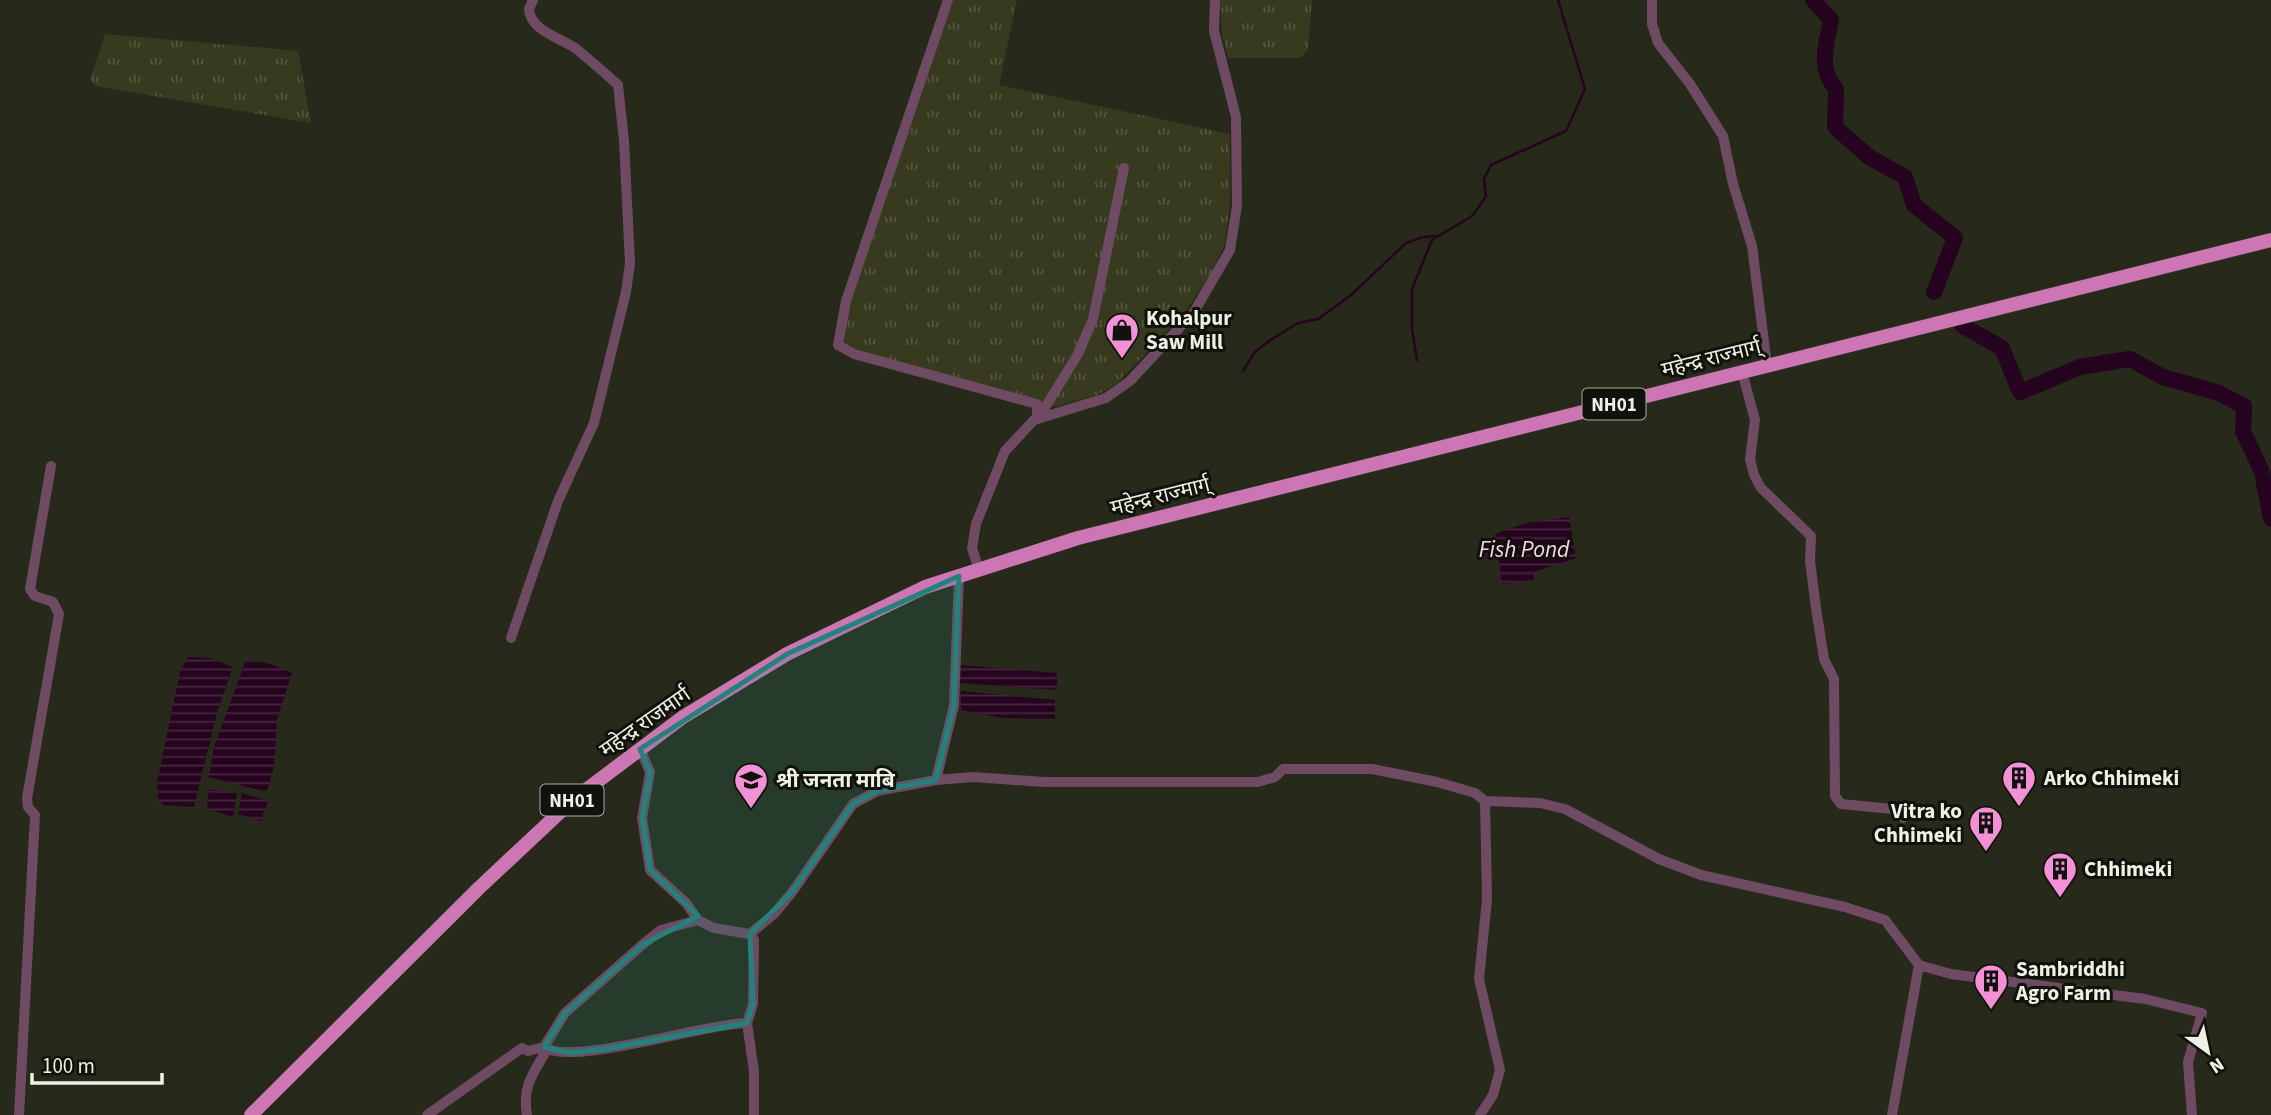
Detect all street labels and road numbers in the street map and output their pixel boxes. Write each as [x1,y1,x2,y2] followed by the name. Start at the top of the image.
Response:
[1658,330,1767,385] street label: महेन्द्र राज्मार्ग्
[1582,388,1646,420] road number: NH01
[1107,468,1216,523] street label: महेन्द्र राज्मार्ग्
[593,679,698,764] street label: महेन्द्र राजमार्ग
[540,785,604,816] road number: NH01

